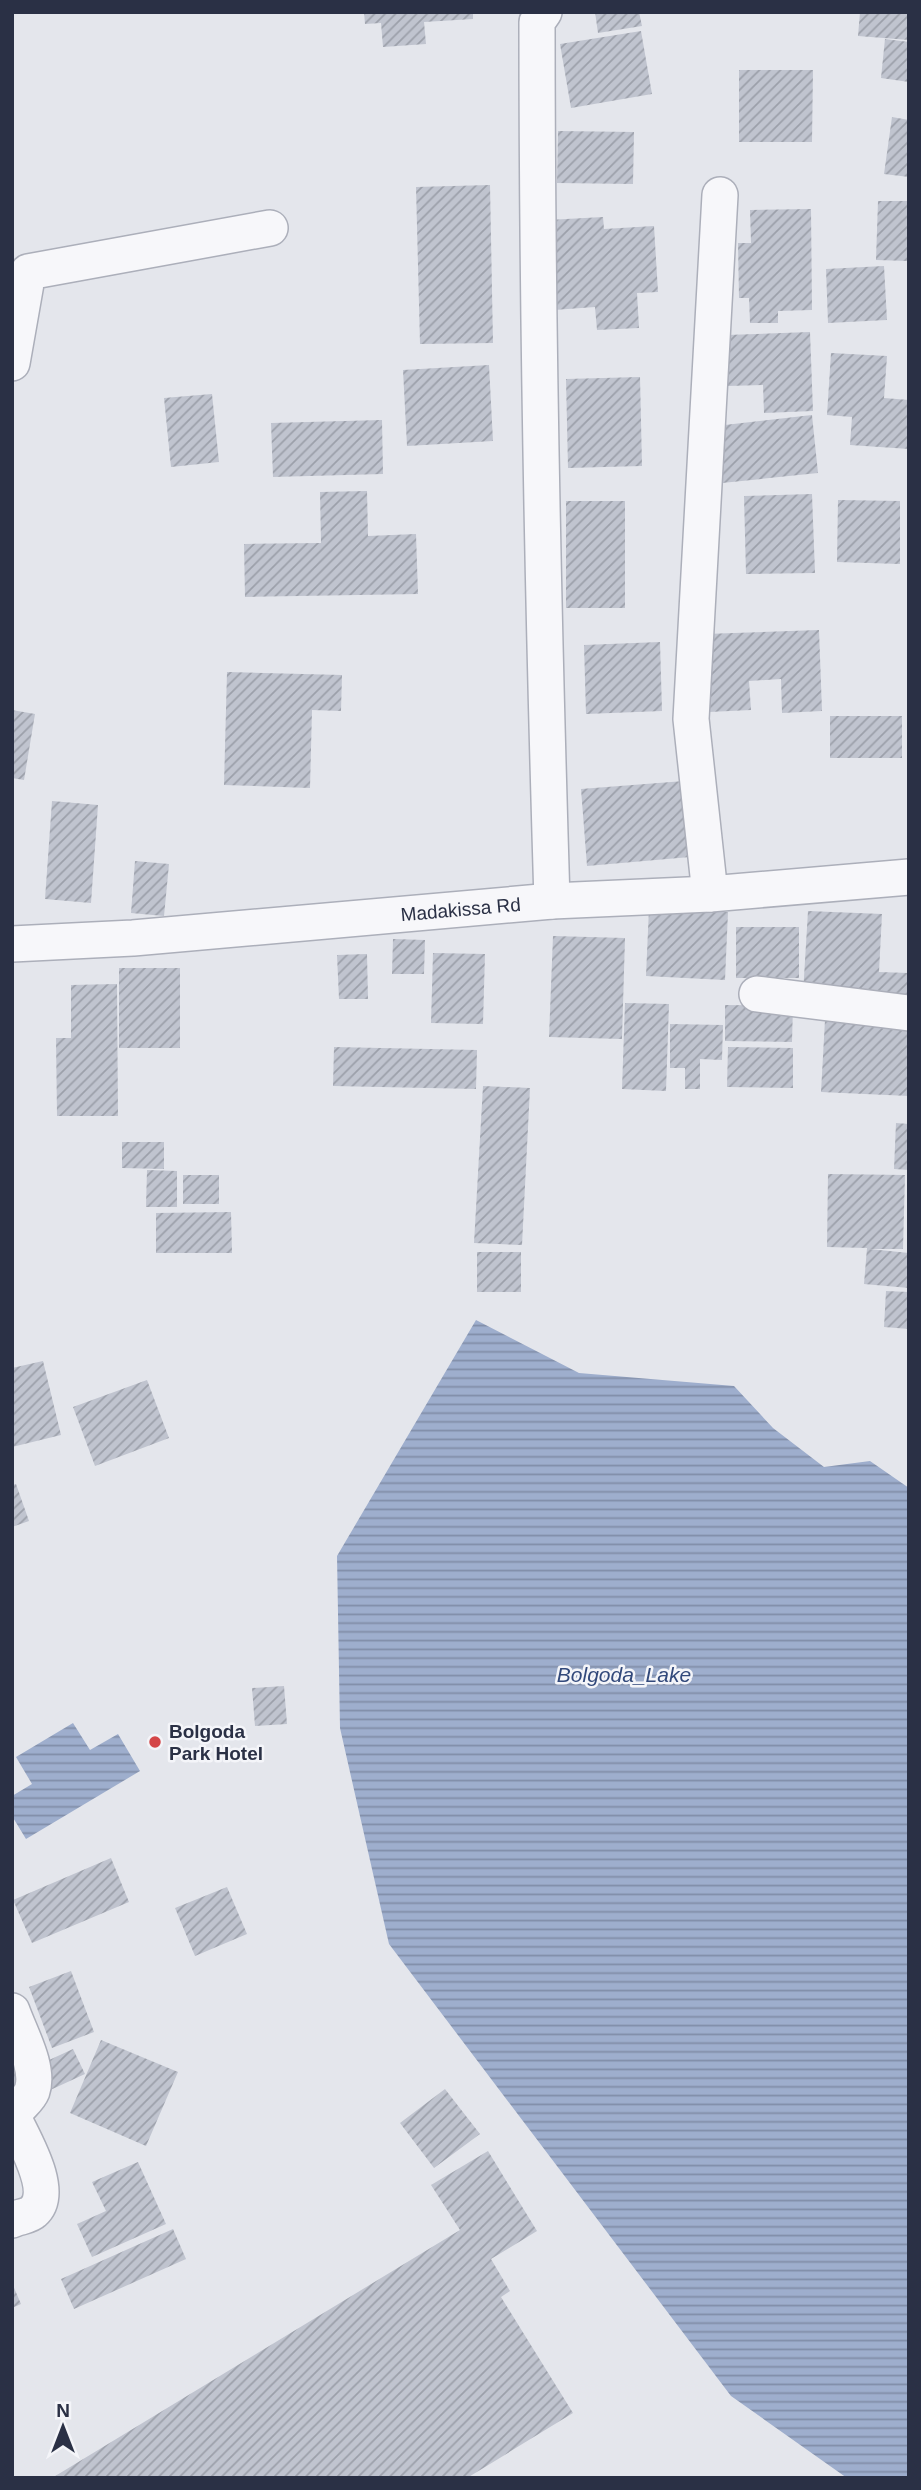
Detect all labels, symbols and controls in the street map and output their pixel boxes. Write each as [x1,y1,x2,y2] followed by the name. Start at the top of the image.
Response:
[400,893,522,925] street label: Madakissa Rd
[557,1663,691,1686] water label: Bolgoda_Lake
[169,1721,263,1764] place label: Bolgoda Park Hotel
[147,1734,163,1750] marker: Bolgoda Park Hotel
[28,2392,98,2462] north arrow
[56,2400,70,2421] text: N

